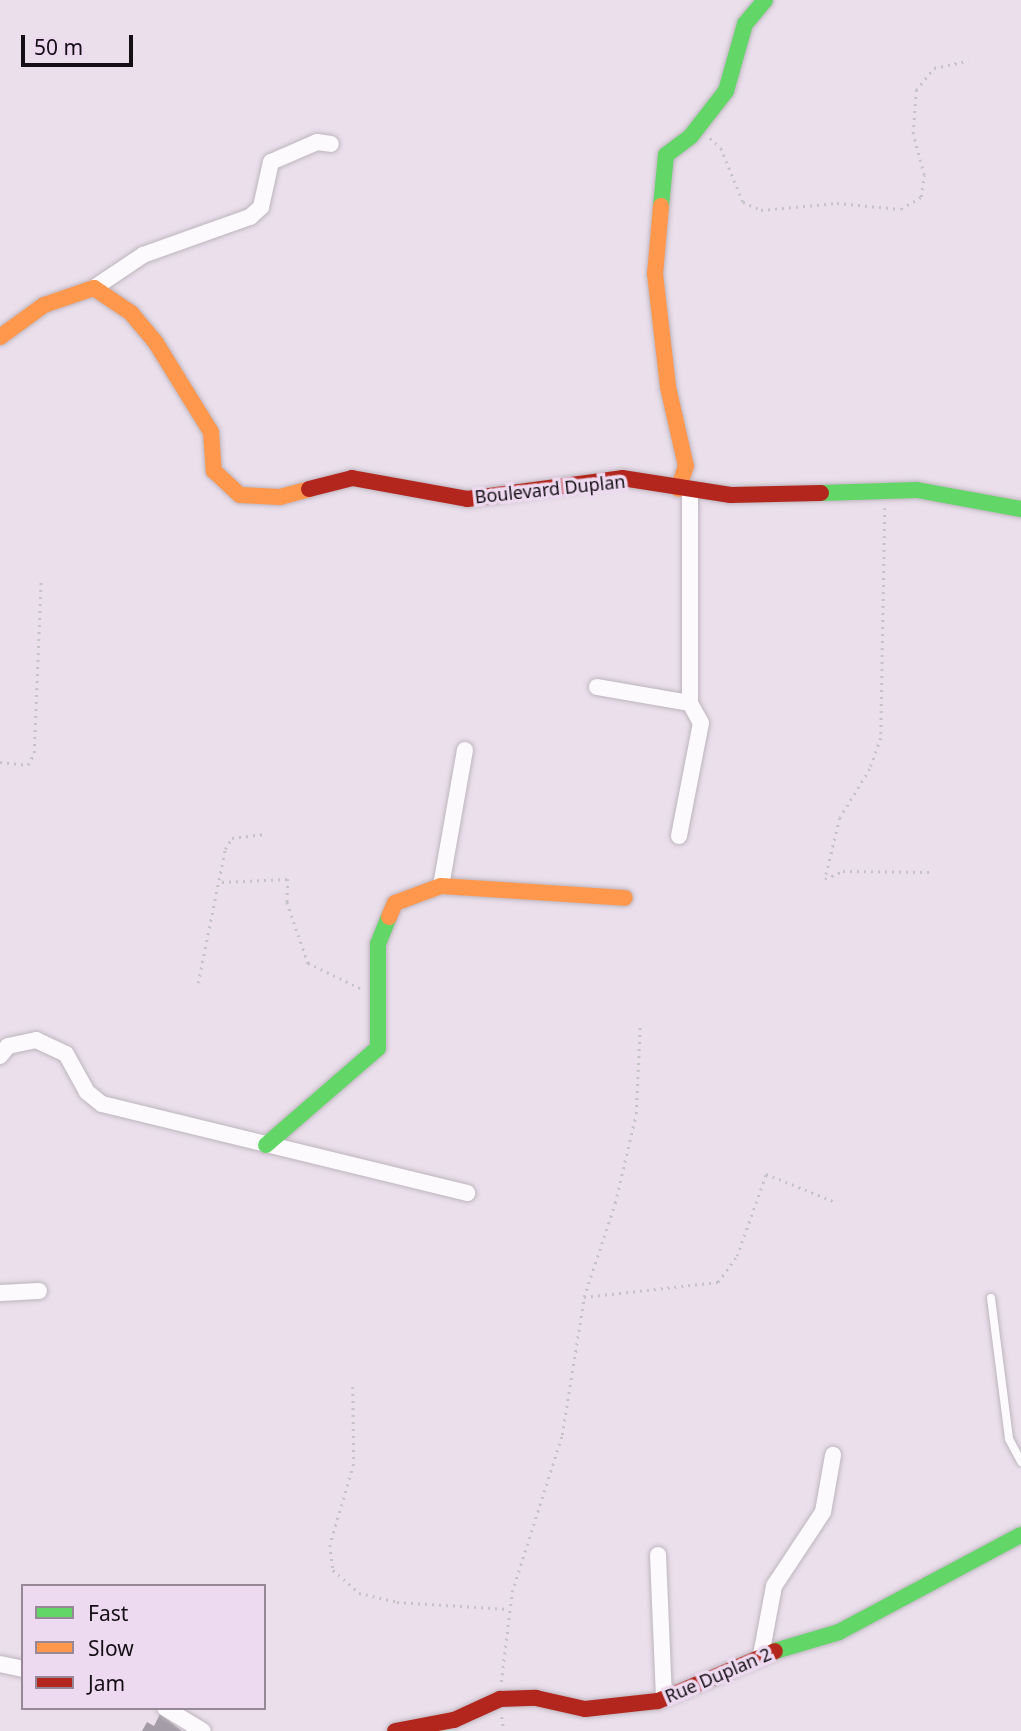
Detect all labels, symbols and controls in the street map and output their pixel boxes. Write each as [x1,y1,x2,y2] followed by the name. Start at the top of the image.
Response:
[24,21,136,65] scale bar
[34,33,83,61] text: 50 m
[474,470,626,508] street label: Boulevard Duplan
[21,1584,266,1710] legend
[88,1599,128,1627] text: Fast
[88,1634,134,1662] text: Slow
[662,1643,774,1707] street label: Rue Duplan 2
[88,1669,125,1697] text: Jam

